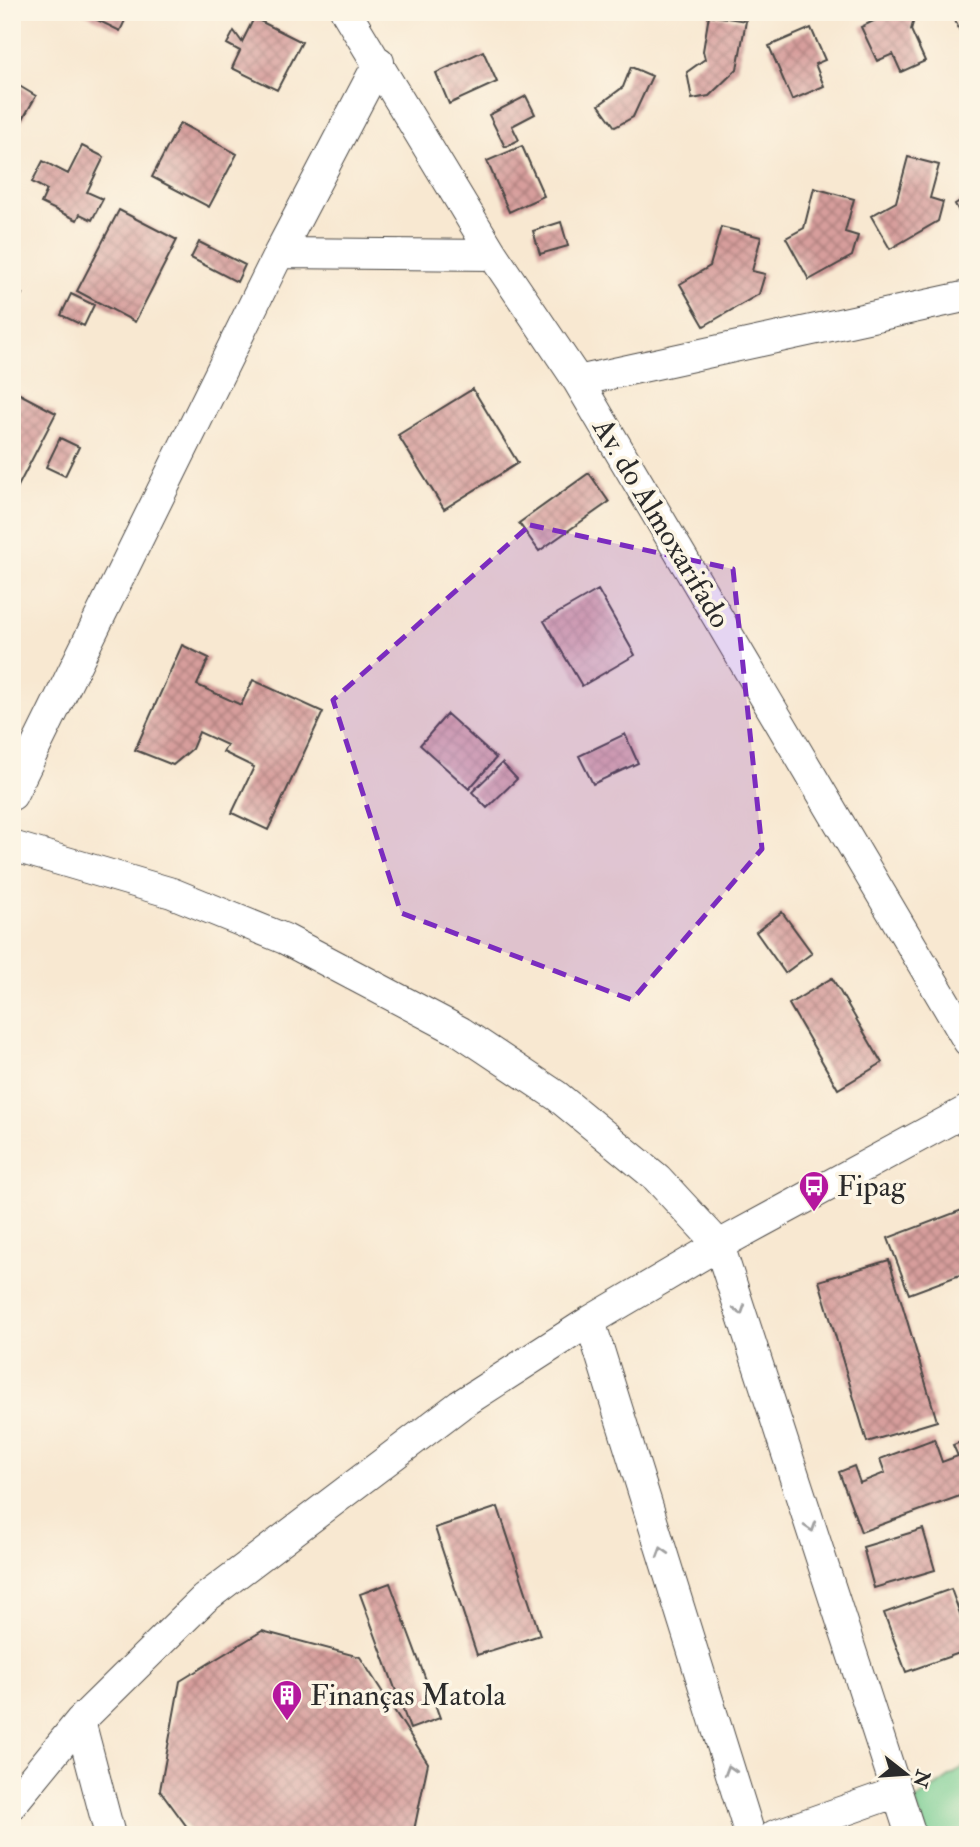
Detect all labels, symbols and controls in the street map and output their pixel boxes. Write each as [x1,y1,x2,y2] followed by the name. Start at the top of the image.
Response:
[584,411,739,635] street label: Av. do Almoxarifado
[837,1168,907,1205] place label: Fipag
[797,1169,831,1213] bus stop icon: Fipag
[732,1304,746,1316] one-way arrow
[802,1520,817,1532] one-way arrow
[655,1547,670,1559] one-way arrow
[310,1677,507,1714] place label: Finanças Matola
[270,1678,304,1722] building icon: Finanças Matola
[872,1738,942,1808] north arrow
[723,1764,738,1776] one-way arrow
[907,1766,936,1791] text: N

